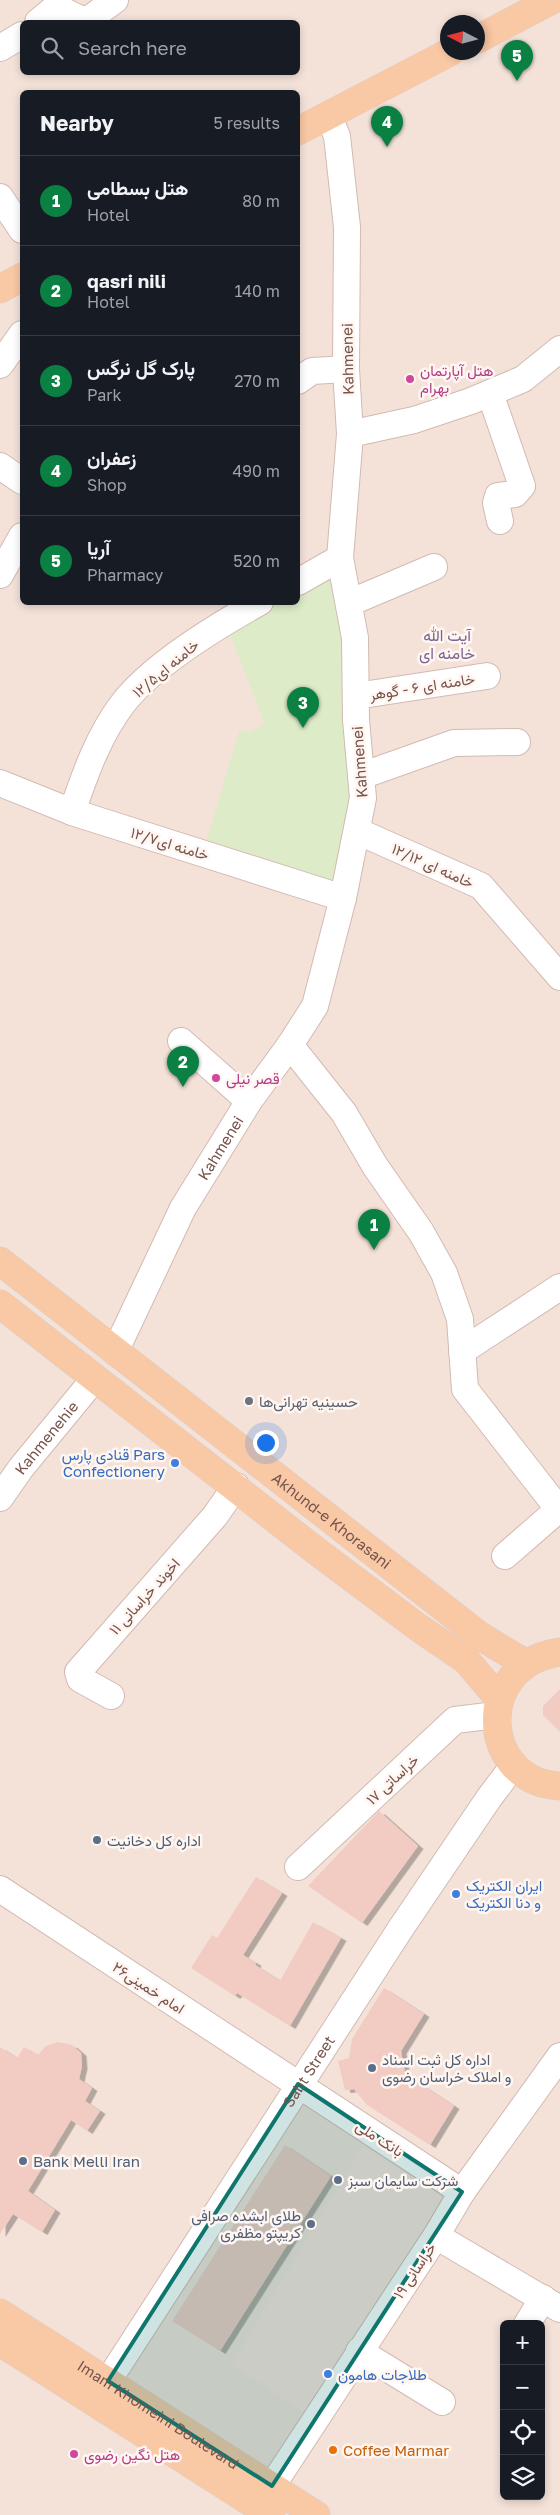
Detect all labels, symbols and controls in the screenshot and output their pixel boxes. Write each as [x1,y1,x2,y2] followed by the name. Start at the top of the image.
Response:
[440,15,485,60] north arrow
[20,20,300,75] search box
[38,34,66,62] icon: search
[78,36,187,59] text: Search here
[501,40,533,81] pin: 5
[371,106,403,147] pin: 4
[40,110,114,136] text: Nearby
[214,113,280,133] text: 5 results
[87,176,188,199] text: هتل بسطامی
[52,191,60,211] text: 1
[242,191,280,211] text: 80 m
[87,205,130,225] text: Hotel
[87,269,166,292] text: qasri nili
[51,281,61,301] text: 2
[234,281,280,301] text: 140 m
[87,292,130,312] text: Hotel
[337,323,357,395] street label: Kahmenei
[87,356,195,379] text: پارک گل نرگس
[420,361,493,398] place label: هتل آپارتمان بهرام
[51,371,61,391] text: 3
[234,371,280,391] text: 270 m
[404,373,416,385] marker: هتل آپارتمان بهرام
[87,385,122,405] text: Park
[87,446,136,469] text: زعفران
[51,461,61,481] text: 4
[232,461,280,481] text: 490 m
[87,475,127,495] text: Shop
[87,536,110,559] text: آریا
[51,551,61,571] text: 5
[233,551,280,571] text: 520 m
[87,565,163,585] text: Pharmacy
[419,625,475,664] district label: آیت الله خامنه ای
[128,635,203,702] street label: خامنه ای۱۲/۵
[367,669,476,705] street label: خامنه ای ۶ - گوهر
[287,687,319,728] pin: 3
[348,726,370,798] street label: Kahmenei
[128,823,211,865] street label: خامنه ای۱۲/۷
[388,839,477,893] street label: خامنه ای ۱۲/۱۲
[167,1046,199,1087] pin: 2
[226,1069,280,1089] place label: قصر نیلی
[210,1072,222,1084] marker: قصر نیلی
[194,1112,247,1183] street label: Kahmenei
[358,1209,390,1250] pin: 1
[259,1392,358,1412] place label: حسینیه تهرانی‌ها
[243,1395,255,1407] marker: حسینیه تهرانی‌ها
[10,1397,82,1478] street label: Kahmenehie
[253,1430,279,1456] your location
[62,1445,166,1480] place label: قنادی پارس Pars Confectionery
[169,1457,181,1469] marker: قنادی پارس Pars Confectionery
[269,1468,395,1572] street label: Akhund-e Khorasani
[105,1554,185,1639] street label: اخوند خراسانی ۱۱
[362,1750,423,1809] street label: خراساتی ۱۷
[107,1831,201,1850] place label: اداره کل دخانیت
[91,1834,103,1846] marker: اداره کل دخانیت
[466,1876,542,1912] place label: ایران الکتریک و دنا الکتریک
[450,1888,462,1900] marker: ایران الکتریک و دنا الکتریک
[109,1957,188,2019] street label: امام خمینی۲۶
[279,2032,338,2110] street label: Sabt Street
[382,2050,512,2087] place label: اداره کل ثبت اسناد و املاک خراسان رضوی
[366,2062,378,2074] marker: اداره کل ثبت اسناد و املاک خراسان رضوی
[352,2116,407,2162] street label: بانک ملی
[33,2152,140,2170] place label: Bank Melli Iran
[17,2155,29,2167] marker: Bank Melli Iran
[347,2171,458,2190] place label: شركت سايمان سبز
[332,2174,344,2186] marker: شركت سايمان سبز
[191,2206,301,2243] place label: طلای ابشده صرافی کریپتو مظفری
[305,2218,317,2230] marker: طلای ابشده صرافی کریپتو مظفری
[389,2239,441,2302] street label: خراسانی ۱۹
[500,2320,545,2500] map controls
[500,2320,545,2365] button: +
[74,2356,242,2472] street label: Imam Khomeini Boulevard
[338,2365,427,2384] place label: طلاجات هامون
[500,2365,545,2410] button: −
[322,2368,334,2380] marker: طلاجات هامون
[500,2410,545,2455] button: locate
[343,2441,449,2459] place label: Coffee Marmar
[327,2444,339,2456] marker: Coffee Marmar
[84,2445,180,2465] place label: هتل نگین رضوی
[68,2448,80,2460] marker: هتل نگین رضوی
[500,2455,545,2500] button: layers

